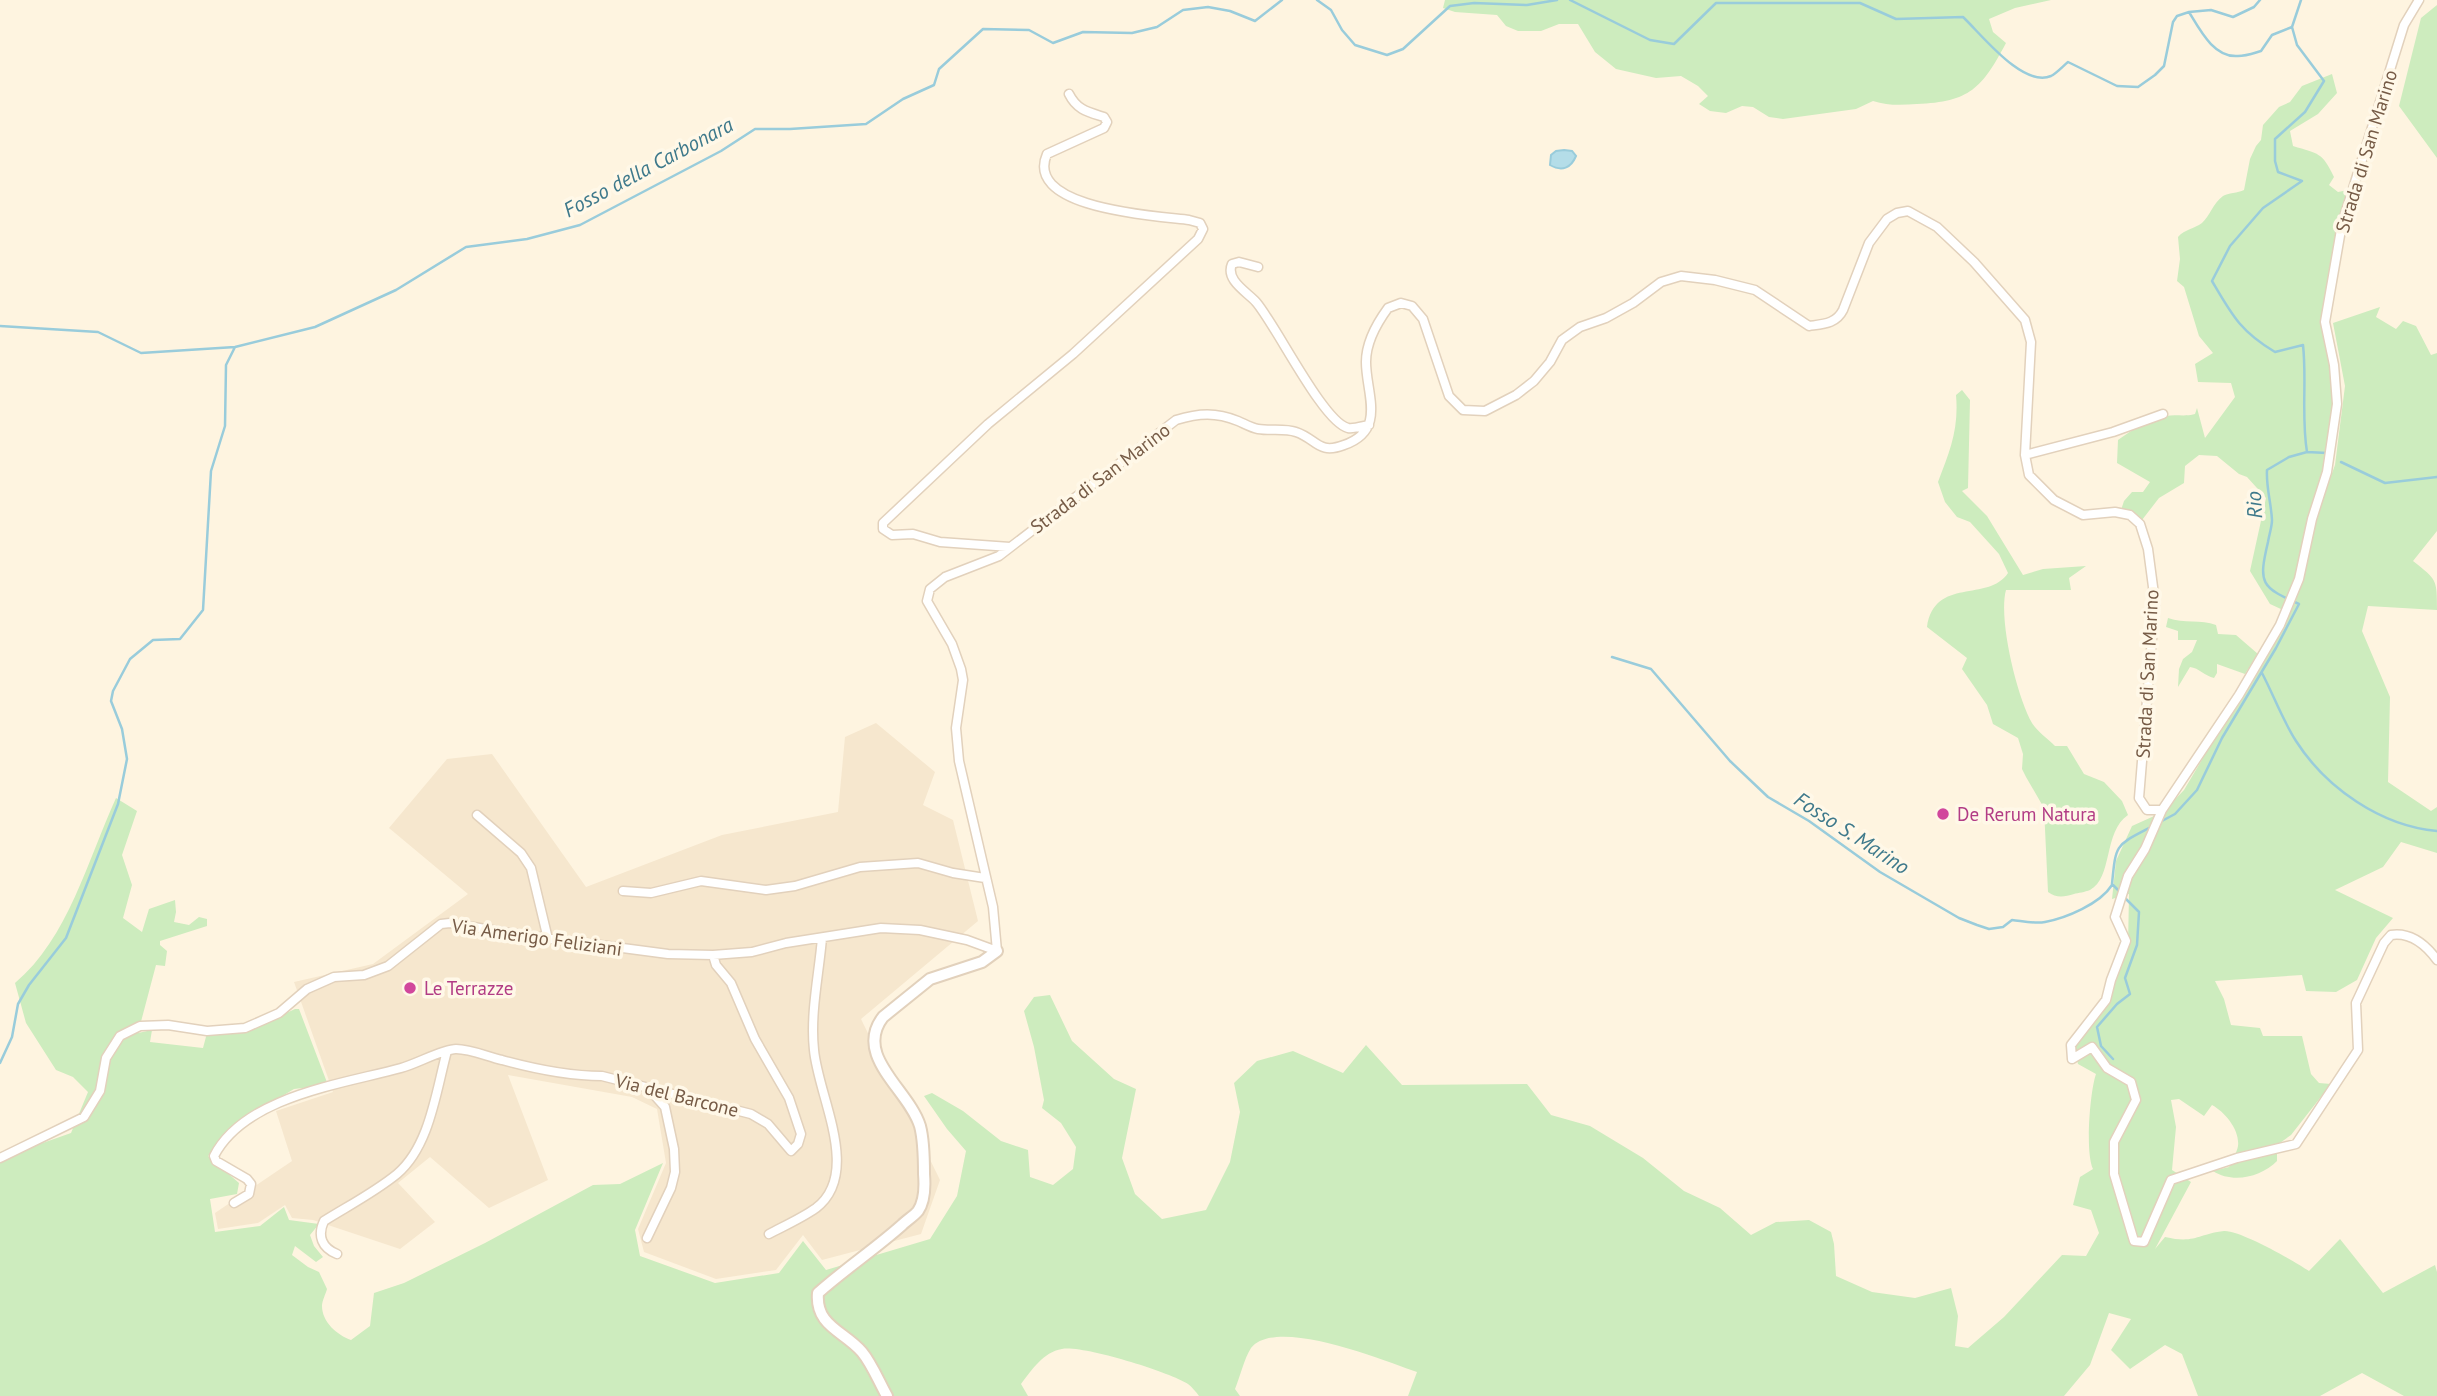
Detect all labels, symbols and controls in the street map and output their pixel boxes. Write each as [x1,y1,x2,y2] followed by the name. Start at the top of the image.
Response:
[2330,67,2402,235] street label: Strada di San Marino
[558,110,738,223] water label: Fosso della Carbonara
[1025,418,1175,538] street label: Strada di San Marino
[2240,491,2268,519] water label: Rio
[2131,589,2163,759] street label: Strada di San Marino
[1789,786,1915,880] water label: Fosso S. Marino
[1957,802,2096,826] place label: De Rerum Natura
[1935,806,1951,822] marker: De Rerum Natura
[449,913,624,961] street label: Via Amerigo Feliziani
[424,976,513,1000] place label: Le Terrazze
[402,980,418,996] marker: Le Terrazze
[612,1068,741,1122] street label: Via del Barcone

